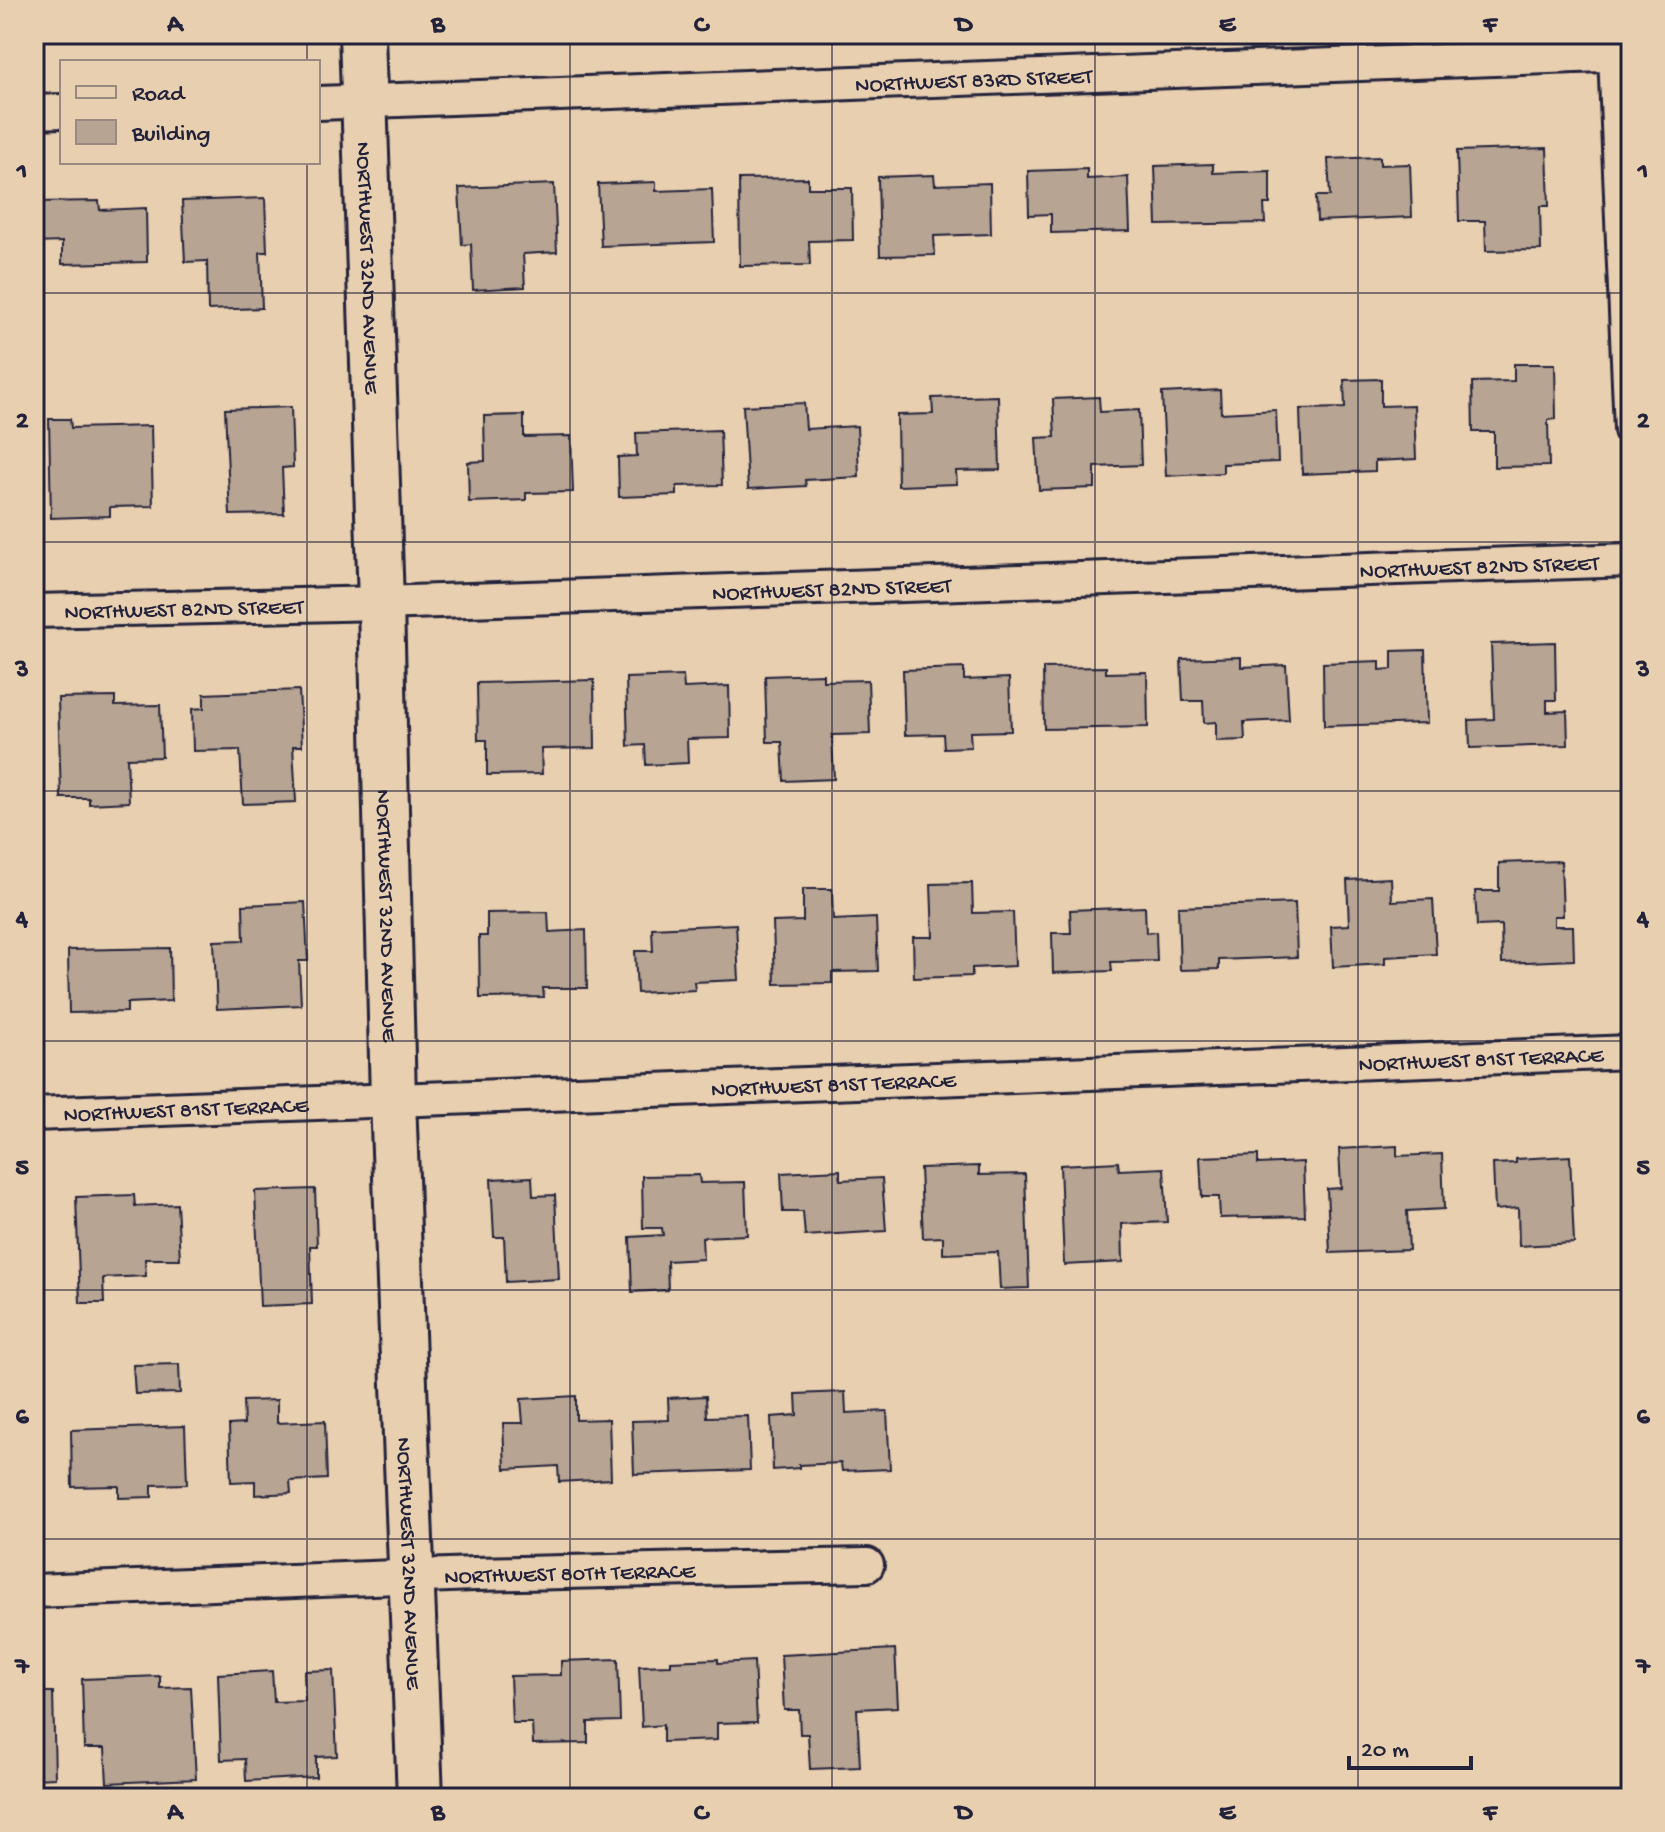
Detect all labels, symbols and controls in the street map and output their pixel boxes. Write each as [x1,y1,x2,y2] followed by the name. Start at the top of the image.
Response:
[166,11,184,42] text: A
[430,11,446,42] text: B
[694,11,711,42] text: C
[954,11,974,42] text: D
[1219,11,1237,42] text: E
[1482,11,1498,42] text: F
[60,60,320,164] legend
[855,65,1094,100] street label: NORTHWEST 83RD STREET
[132,81,186,110] text: Road
[131,121,210,150] text: Building
[349,141,383,396] street label: NORTHWEST 32ND AVENUE
[16,158,27,189] text: 1
[1637,158,1648,189] text: 1
[16,407,29,438] text: 2
[1637,407,1650,438] text: 2
[1359,552,1601,586] street label: NORTHWEST 82ND STREET
[712,574,953,609] street label: NORTHWEST 82ND STREET
[64,596,306,627] street label: NORTHWEST 82ND STREET
[14,656,29,687] text: 3
[1635,656,1650,687] text: 3
[369,789,401,1043] street label: NORTHWEST 32ND AVENUE
[15,905,29,936] text: 4
[1636,905,1650,936] text: 4
[1358,1044,1605,1080] street label: NORTHWEST 81ST TERRACE
[711,1069,958,1105] street label: NORTHWEST 81ST TERRACE
[63,1094,310,1130] street label: NORTHWEST 81ST TERRACE
[15,1154,29,1185] text: 5
[1636,1154,1650,1185] text: 5
[15,1403,29,1434] text: 6
[1636,1403,1650,1434] text: 6
[389,1437,425,1691] street label: NORTHWEST 32ND AVENUE
[444,1560,697,1592] street label: NORTHWEST 80TH TERRACE
[13,1653,30,1684] text: 7
[1634,1653,1651,1684] text: 7
[1349,1720,1471,1770] scale bar
[1361,1737,1409,1766] text: 20 m
[166,1799,184,1830] text: A
[430,1799,446,1830] text: B
[694,1799,711,1830] text: C
[954,1799,974,1830] text: D
[1219,1799,1237,1830] text: E
[1482,1799,1498,1830] text: F

